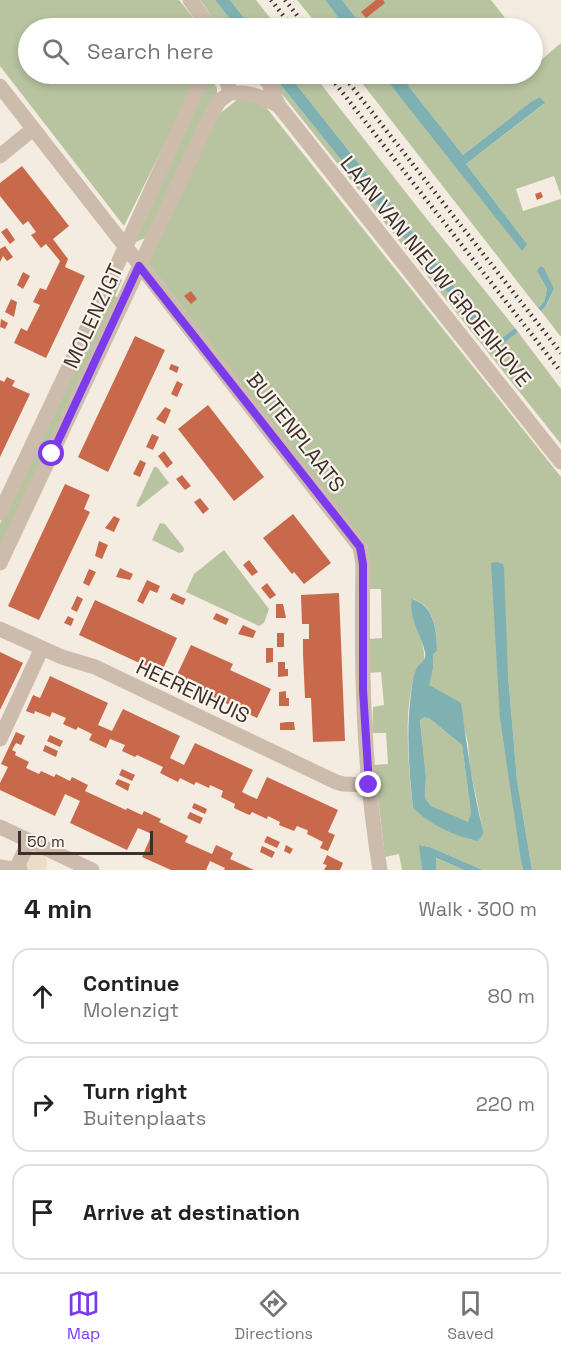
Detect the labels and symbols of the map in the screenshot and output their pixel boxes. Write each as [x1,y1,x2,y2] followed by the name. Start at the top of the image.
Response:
[335,150,537,392] street label: LAAN VAN NIEUW GROENHOVE
[57,259,129,373] street label: MOLENZIGT
[241,367,351,497] street label: BUITENPLAATS
[38,440,64,466] route start
[132,653,254,729] street label: HEERENHUIS
[355,771,381,797] route end
[18,828,153,856] scale bar

